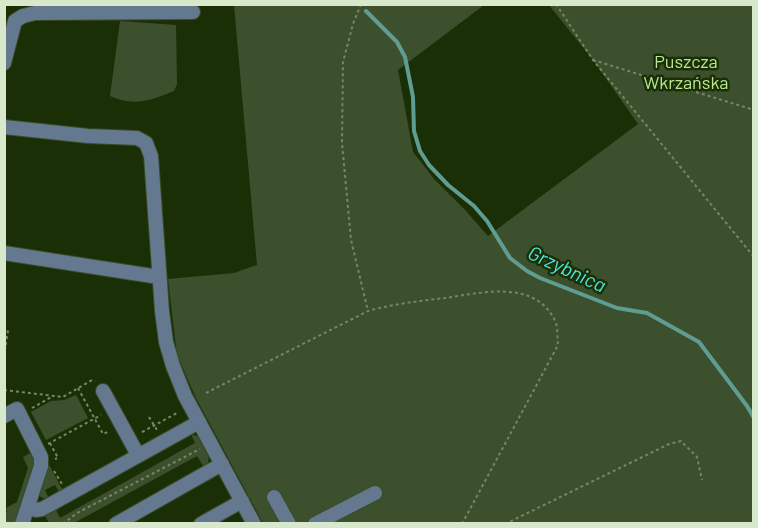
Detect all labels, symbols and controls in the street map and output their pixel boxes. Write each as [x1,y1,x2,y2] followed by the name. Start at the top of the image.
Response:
[643,50,729,93] park label: Puszcza Wkrzańska
[525,240,610,297] water label: Grzybnica

